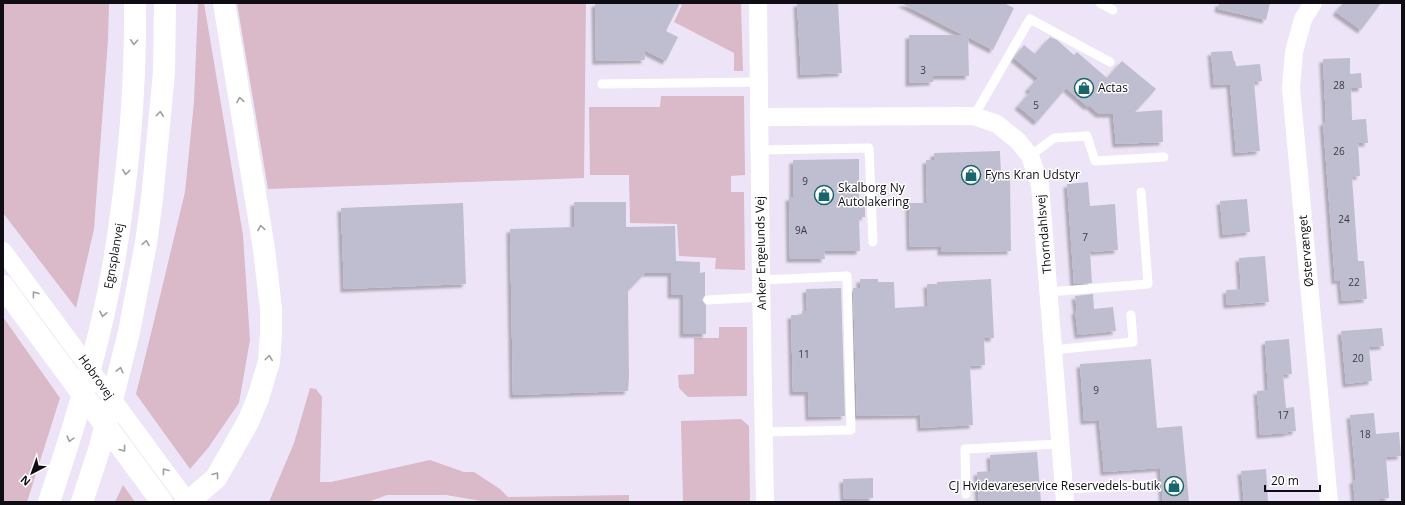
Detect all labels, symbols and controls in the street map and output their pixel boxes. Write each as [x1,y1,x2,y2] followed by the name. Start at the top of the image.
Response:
[130,39,139,45] one-way arrow
[920,63,926,77] house number: 3
[1073,77,1095,99] shop icon: Actas
[1333,78,1345,92] house number: 28
[1098,79,1128,96] place label: Actas
[236,97,245,103] one-way arrow
[1033,98,1039,112] house number: 5
[155,111,164,117] one-way arrow
[1333,144,1345,158] house number: 26
[960,164,982,186] shop icon: Fyns Kran Udstyr
[985,166,1080,183] place label: Fyns Kran Udstyr
[122,169,131,175] one-way arrow
[802,174,808,188] house number: 9
[838,179,909,210] place label: Skalborg Ny Autolakering
[813,184,835,206] shop icon: Skalborg Ny Autolakering
[1032,194,1055,274] street label: Thorndahlsvej
[751,196,770,310] street label: Anker Engelunds Vej
[1338,212,1350,226] house number: 24
[1294,214,1317,288] street label: Østervænget
[99,222,128,290] street label: Egnsplanvej
[795,223,808,237] house number: 9A
[257,225,265,231] one-way arrow
[1082,230,1088,244] house number: 7
[141,240,150,246] one-way arrow
[1348,275,1360,289] house number: 22
[33,292,40,299] one-way arrow
[99,311,107,317] one-way arrow
[798,347,810,361] house number: 11
[74,351,118,402] street label: Hobrovej
[1352,351,1364,365] house number: 20
[264,354,273,361] one-way arrow
[115,367,123,374] one-way arrow
[1093,383,1099,397] house number: 9
[1277,408,1289,422] house number: 17
[1359,427,1371,441] house number: 18
[66,436,74,443] one-way arrow
[118,444,125,451] one-way arrow
[12,453,52,493] north arrow
[1265,467,1320,493] scale bar
[162,468,170,475] one-way arrow
[17,472,33,490] text: N
[1271,472,1299,489] text: 20 m
[211,473,218,480] one-way arrow
[1163,475,1185,497] shop icon: CJ Hvidevareservice Reservedels-butik
[949,477,1161,494] place label: CJ Hvidevareservice Reservedels-butik

